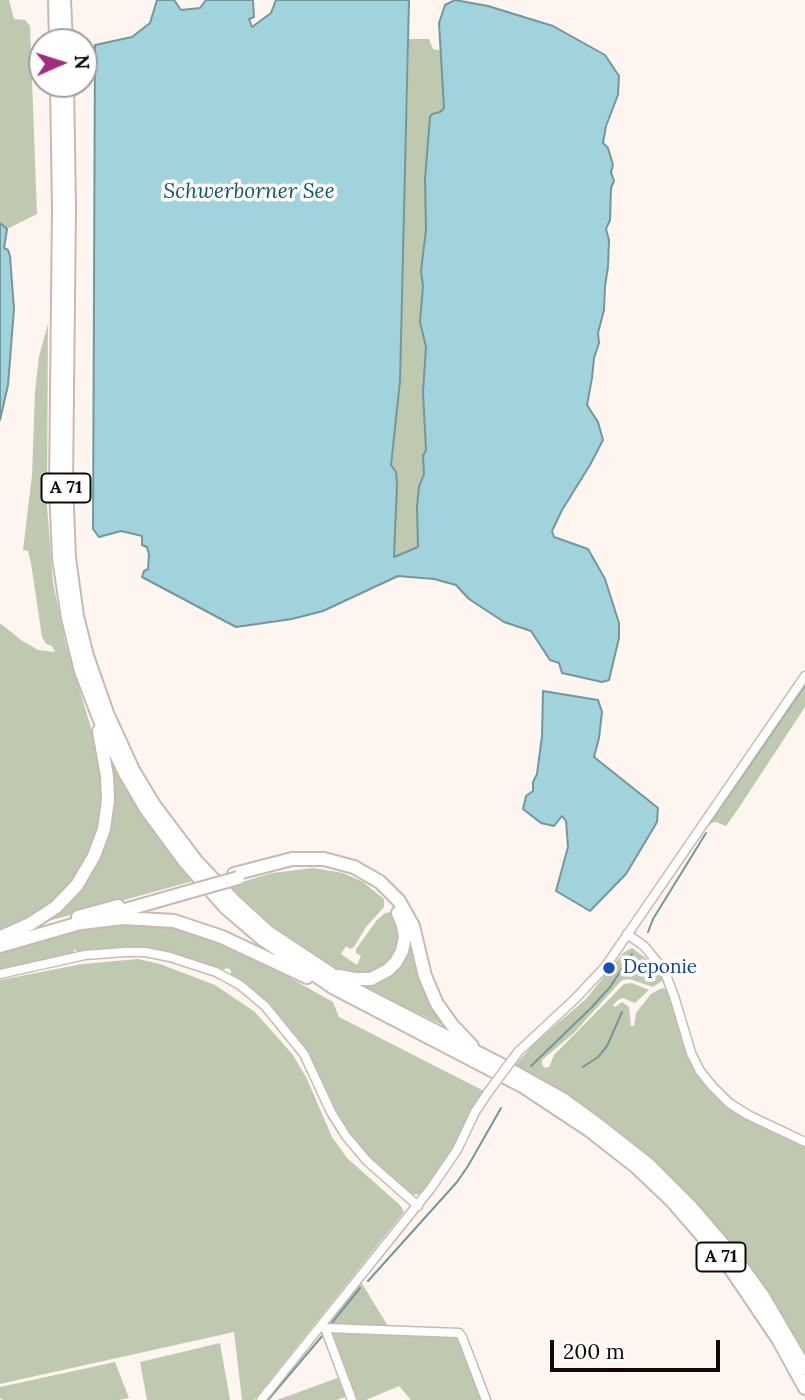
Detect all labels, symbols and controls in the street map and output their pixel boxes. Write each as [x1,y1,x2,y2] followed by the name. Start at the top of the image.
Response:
[28,28,98,98] north arrow
[70,54,94,70] text: N
[163,179,335,205] water label: Schwerborner See
[42,474,90,502] road number: A 71
[623,957,697,979] place label: Deponie
[601,960,617,976] marker: Deponie
[696,1242,746,1272] road number: A 71
[553,1326,723,1370] scale bar
[563,1338,625,1365] text: 200 m

